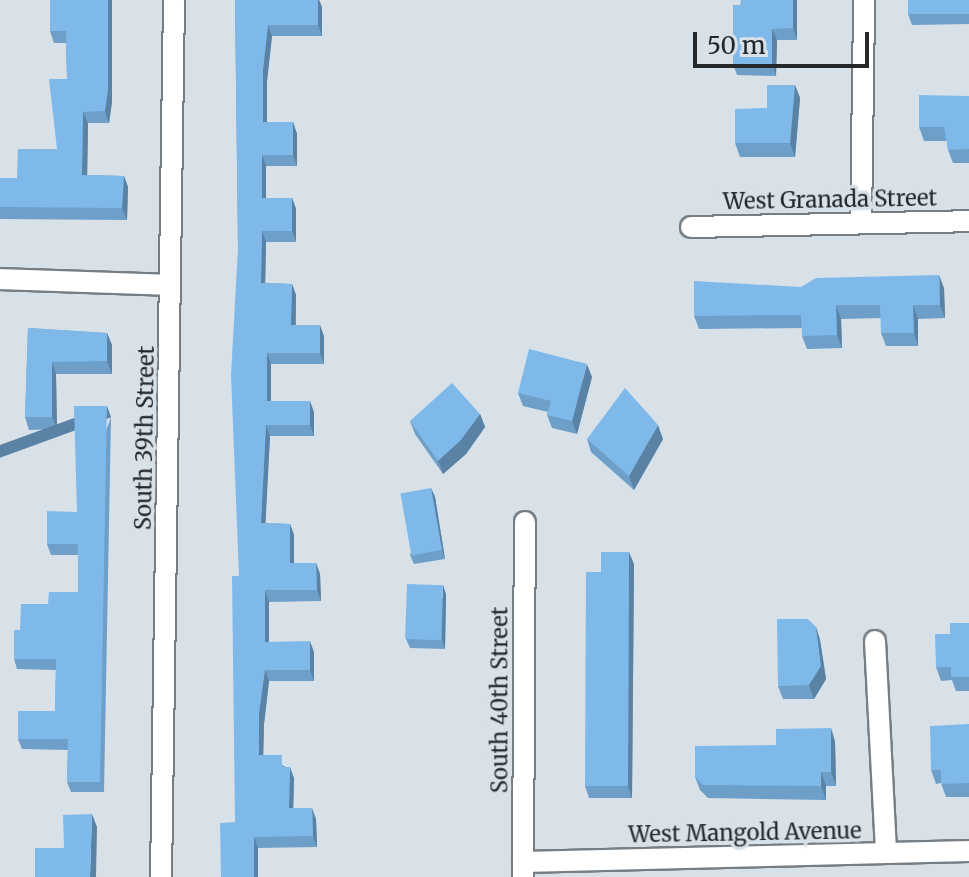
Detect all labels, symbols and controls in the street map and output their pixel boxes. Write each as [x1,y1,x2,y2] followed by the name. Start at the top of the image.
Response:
[697,16,873,66] scale bar
[707,30,766,61] text: 50 m
[723,185,937,215] street label: West Granada Street
[130,346,160,530] street label: South 39th Street
[487,607,513,793] street label: South 40th Street
[628,818,862,848] street label: West Mangold Avenue

